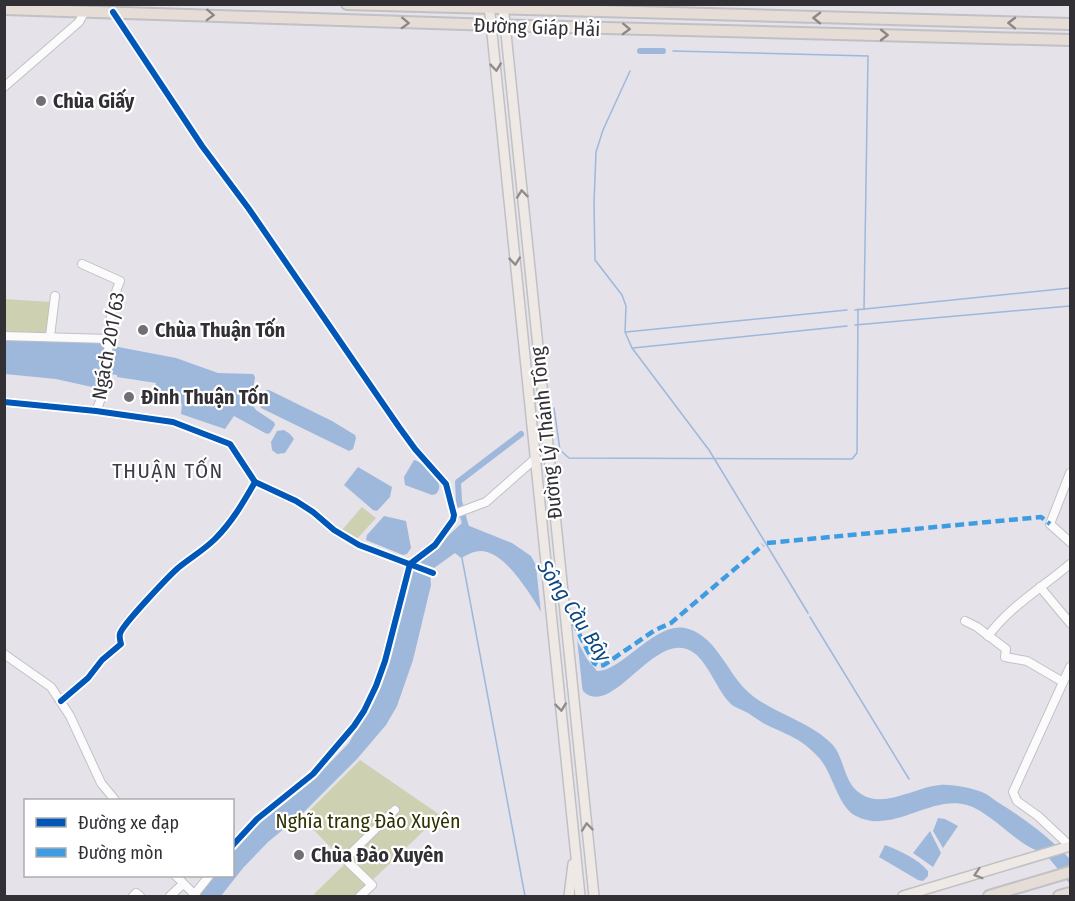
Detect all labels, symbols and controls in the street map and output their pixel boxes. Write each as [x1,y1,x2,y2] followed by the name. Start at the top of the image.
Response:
[205,9,214,22] one-way arrow
[813,12,822,25] one-way arrow
[473,13,601,41] street label: Đường Giáp Hải
[400,16,409,29] one-way arrow
[1008,17,1017,29] one-way arrow
[622,23,631,35] one-way arrow
[880,29,889,41] one-way arrow
[489,62,502,71] one-way arrow
[53,88,135,113] place label: Chùa Giấy
[34,94,48,108] marker: Chùa Giấy
[516,189,529,198] one-way arrow
[508,256,521,265] one-way arrow
[87,290,129,402] street label: Ngách 201/63
[155,317,285,342] place label: Chùa Thuận Tốn
[136,323,150,337] marker: Chùa Thuận Tốn
[525,345,567,520] street label: Đường Lý Thánh Tông
[141,384,269,409] place label: Đình Thuận Tốn
[122,390,136,404] marker: Đình Thuận Tốn
[112,457,224,484] district label: THUẬN TỐN
[531,554,617,667] water label: Sông Cầu Bây
[554,702,567,711] one-way arrow
[24,799,234,877] legend
[276,809,460,833] park label: Nghĩa trang Đào Xuyên
[78,812,179,834] text: Đường xe đạp
[581,822,594,832] one-way arrow
[78,842,163,864] text: Đường mòn
[311,843,444,867] place label: Chùa Đào Xuyên
[292,848,306,862] marker: Chùa Đào Xuyên
[973,867,984,879] one-way arrow

